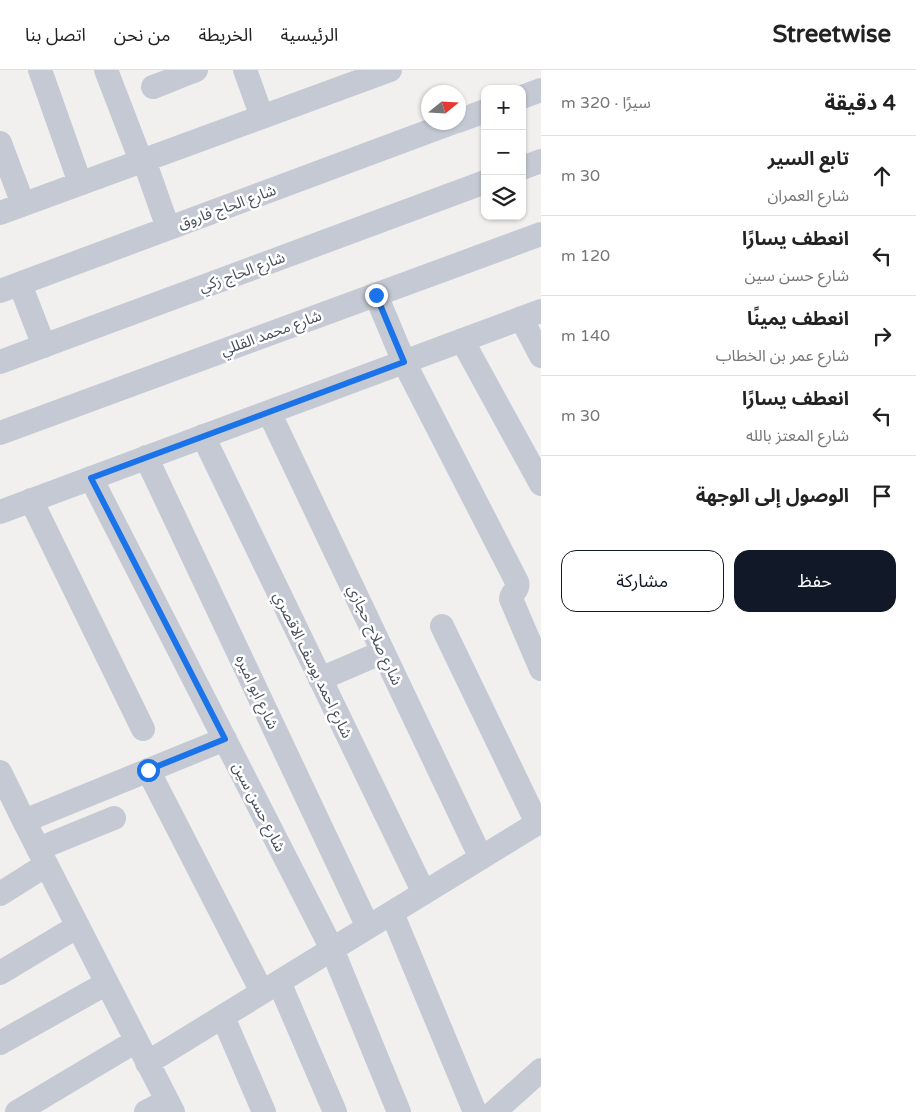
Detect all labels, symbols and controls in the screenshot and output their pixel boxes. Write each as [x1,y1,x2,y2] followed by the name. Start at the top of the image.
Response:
[772,20,891,49] text: Streetwise
[25,24,86,46] text: اتصل بنا
[114,24,171,46] text: من نحن
[199,24,252,46] text: الخريطة
[280,24,338,46] text: الرئيسية
[421,85,466,130] north arrow
[481,85,526,220] map controls
[481,85,526,130] button: +
[825,91,896,116] text: 4 دقيقة
[561,93,651,113] text: سيرًا · 320 m
[481,130,526,175] button: −
[768,148,849,170] text: تابع السير
[868,162,896,190] icon: ahead
[561,166,600,186] text: 30 m
[481,175,526,220] button: layers
[176,181,280,236] street label: شارع الحاج فاروق
[767,186,849,206] text: شارع العمران
[742,228,849,250] text: انعطف يسارًا
[868,242,896,270] icon: left
[561,246,610,266] text: 120 m
[197,248,289,299] street label: شارع الحاج زكي
[745,266,849,286] text: شارع حسن سين
[365,284,388,307] route end
[218,306,325,362] street label: شارع محمد القللي
[747,308,849,330] text: انعطف يمينًا
[868,322,896,350] icon: right
[561,326,610,346] text: 140 m
[716,346,849,366] text: شارع عمر بن الخطاب
[742,388,849,410] text: انعطف يسارًا
[868,402,896,430] icon: left
[561,406,600,426] text: 30 m
[746,426,849,446] text: شارع المعتز بالله
[868,482,896,510] icon: arrive
[696,485,849,507] text: الوصول إلى الوجهة
[561,550,724,612] button: مشاركة
[734,550,896,612] button: حفظ
[341,582,406,690] street label: شارع صلاح حجازي
[267,589,356,743] street label: شارع احمد يوسف الاقصري
[229,652,282,734] street label: شارع ابو اميره
[137,759,160,782] route start
[226,759,289,856] street label: شارع حسن سين

